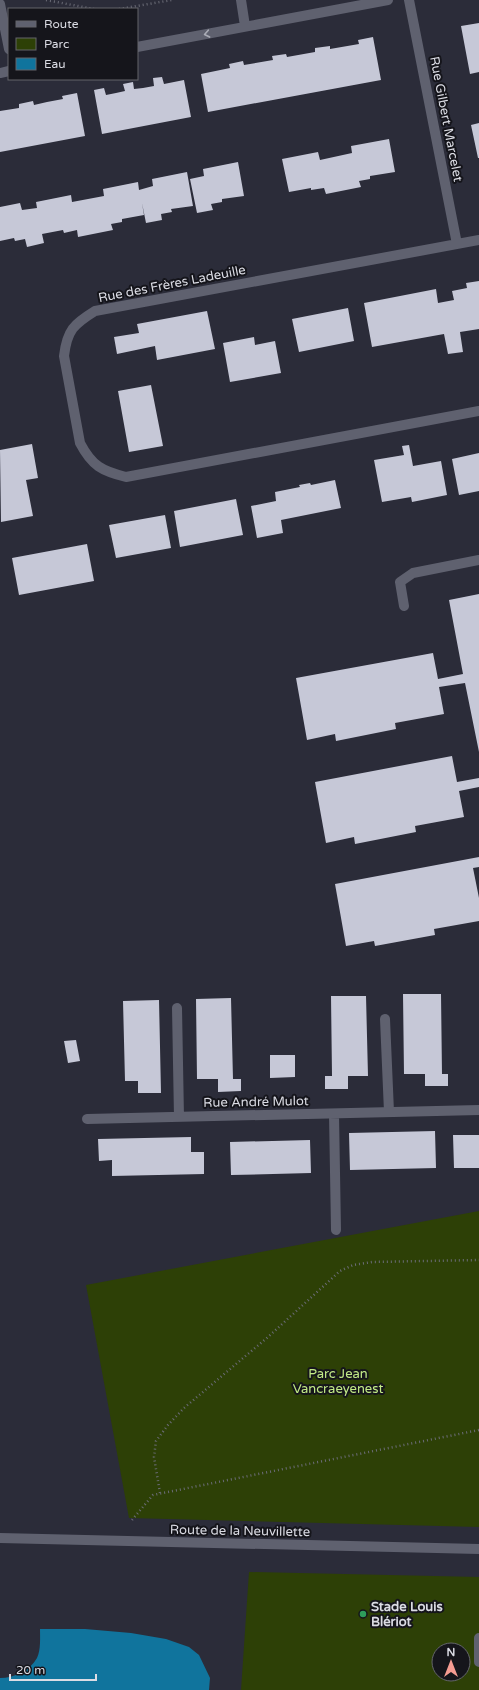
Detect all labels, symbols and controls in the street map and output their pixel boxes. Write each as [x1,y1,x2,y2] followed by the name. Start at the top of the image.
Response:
[8,8,138,80] legend
[44,17,79,31] text: Route
[204,29,210,37] one-way arrow
[44,37,69,51] text: Parc
[426,55,466,183] street label: Rue Gilbert Marcelet
[44,57,66,71] text: Eau
[97,262,247,306] street label: Rue des Frères Ladeuille
[203,1093,309,1111] street label: Rue André Mulot
[293,1366,383,1397] park label: Parc Jean Vancraeyenest
[170,1522,310,1540] street label: Route de la Neuvillette
[371,1599,443,1630] place label: Stade Louis Blériot
[358,1609,368,1619] marker: Stade Louis Blériot
[431,1642,471,1682] north arrow
[447,1646,455,1659] text: N
[10,1656,96,1682] scale bar
[16,1663,45,1677] text: 20 m

